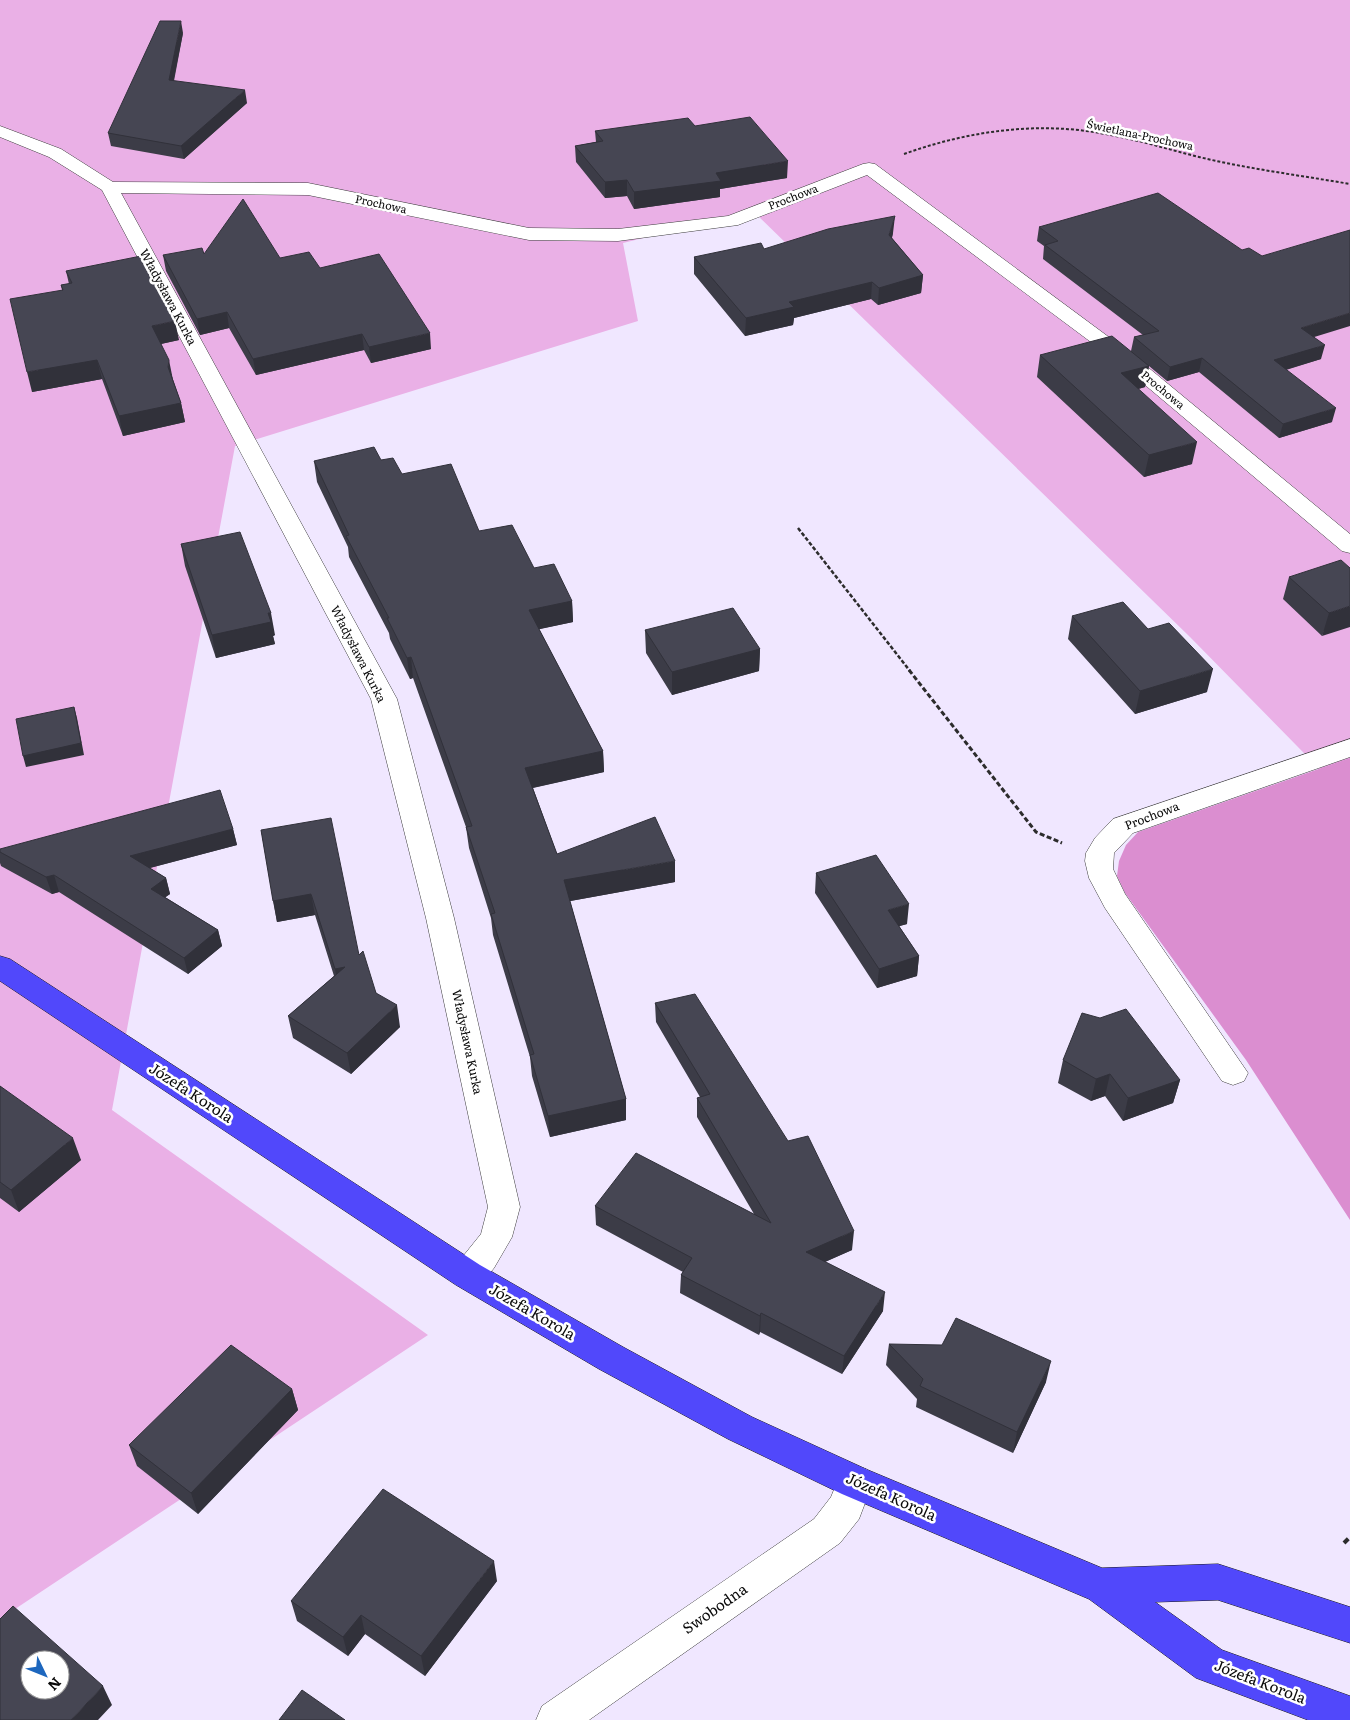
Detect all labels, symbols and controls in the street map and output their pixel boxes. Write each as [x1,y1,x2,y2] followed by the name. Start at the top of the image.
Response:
[1085,115,1195,153] street label: Świetlana-Prochowa
[765,179,820,213] street label: Prochowa
[354,190,409,216] street label: Prochowa
[136,245,202,348] street label: Władysława Kurka
[1138,366,1189,412] street label: Prochowa
[327,602,391,706] street label: Władysława Kurka
[1122,796,1182,834] street label: Prochowa
[448,988,488,1096] street label: Władysława Kurka
[145,1056,239,1128] street label: Józefa Korola
[485,1277,581,1345] street label: Józefa Korola
[843,1465,941,1526] street label: Józefa Korola
[677,1576,752,1639] street label: Swobodna
[20,1650,70,1700] north arrow
[1211,1653,1311,1709] street label: Józefa Korola
[44,1673,67,1696] text: N

